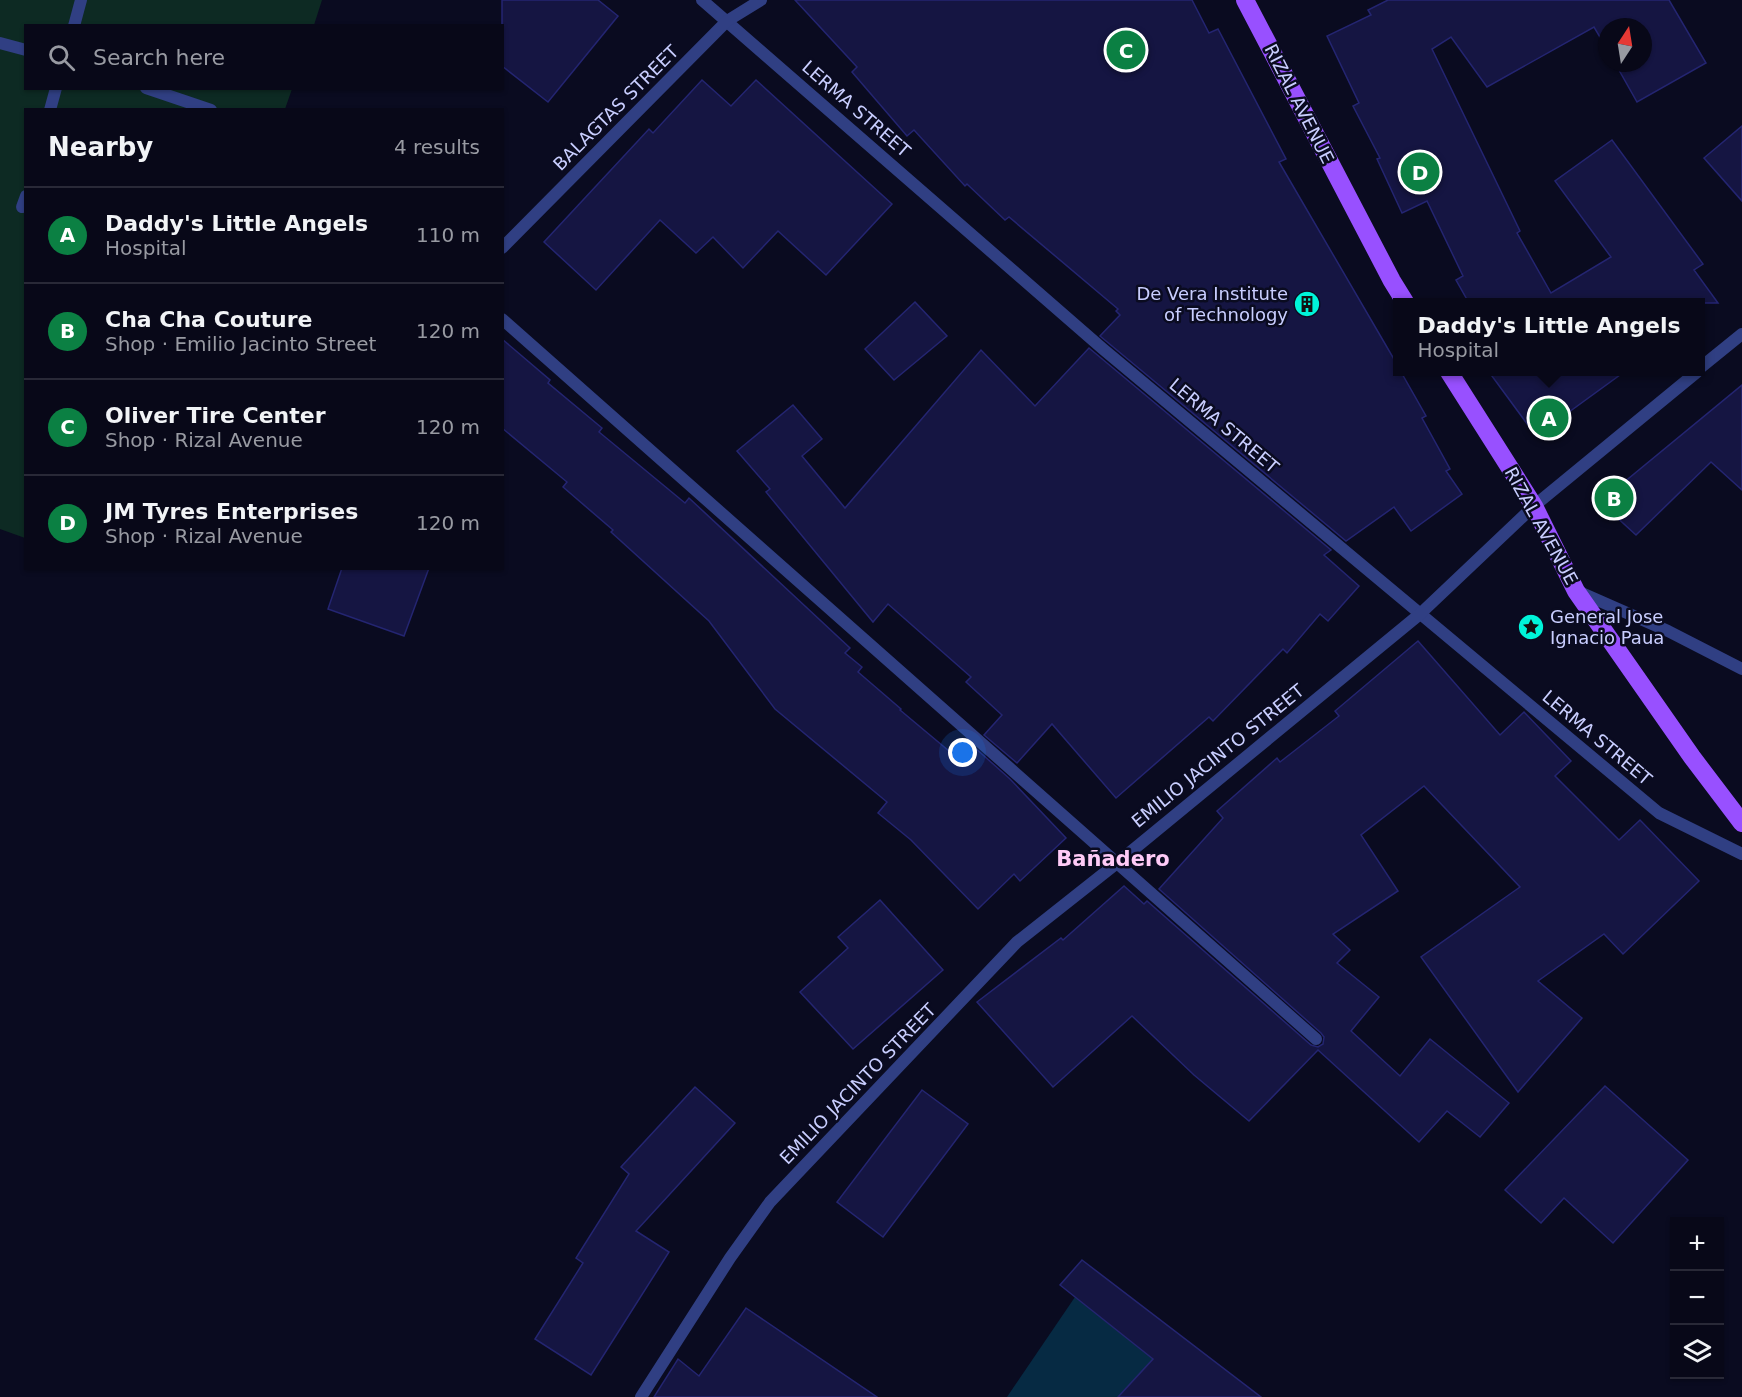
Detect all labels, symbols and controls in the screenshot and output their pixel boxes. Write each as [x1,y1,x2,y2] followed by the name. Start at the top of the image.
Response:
[1598,18,1652,72] north arrow
[24,24,504,90] search box
[1106,28,1146,72] pin: C
[549,40,683,175] street label: BALAGTAS STREET
[45,41,78,74] icon: search
[1260,41,1339,167] street label: RIZAL AVENUE
[93,45,225,70] text: Search here
[798,56,915,162] street label: LERMA STREET
[48,132,153,162] text: Nearby
[394,135,480,159] text: 4 results
[1400,150,1440,195] pin: D
[105,211,368,236] text: Daddy's Little Angels
[60,223,75,247] text: A
[416,223,480,247] text: 110 m
[105,236,187,260] text: Hospital
[1136,283,1288,325] place label: De Vera Institute of Technology
[1292,289,1322,319] building icon: De Vera Institute of Technology
[1393,298,1705,376] popup
[105,307,313,332] text: Cha Cha Couture
[1417,313,1681,338] text: Daddy's Little Angels
[60,319,75,343] text: B
[416,319,480,343] text: 120 m
[105,332,376,356] text: Shop · Emilio Jacinto Street
[1417,338,1499,362] text: Hospital
[1165,374,1284,478] street label: LERMA STREET
[1530,396,1568,440] pin: A
[105,403,326,428] text: Oliver Tire Center
[60,415,75,439] text: C
[416,415,480,439] text: 120 m
[105,428,303,452] text: Shop · Rizal Avenue
[1500,463,1582,588] street label: RIZAL AVENUE
[1594,476,1634,520] pin: B
[105,499,358,524] text: JM Tyres Enterprises
[59,511,76,535] text: D
[416,511,480,535] text: 120 m
[105,524,303,548] text: Shop · Rizal Avenue
[1550,606,1664,648] place label: General Jose Ignacio Paua
[1516,612,1546,642] place icon: General Jose Ignacio Paua
[1127,679,1309,832] street label: EMILIO JACINTO STREET
[1538,686,1657,790] street label: LERMA STREET
[948,738,977,767] your location
[1056,847,1170,871] district label: Bañadero
[775,998,941,1168] street label: EMILIO JACINTO STREET
[1670,1217,1724,1379] map controls
[1670,1217,1724,1271] button: +
[1670,1271,1724,1325] button: −
[1670,1325,1724,1379] button: layers

